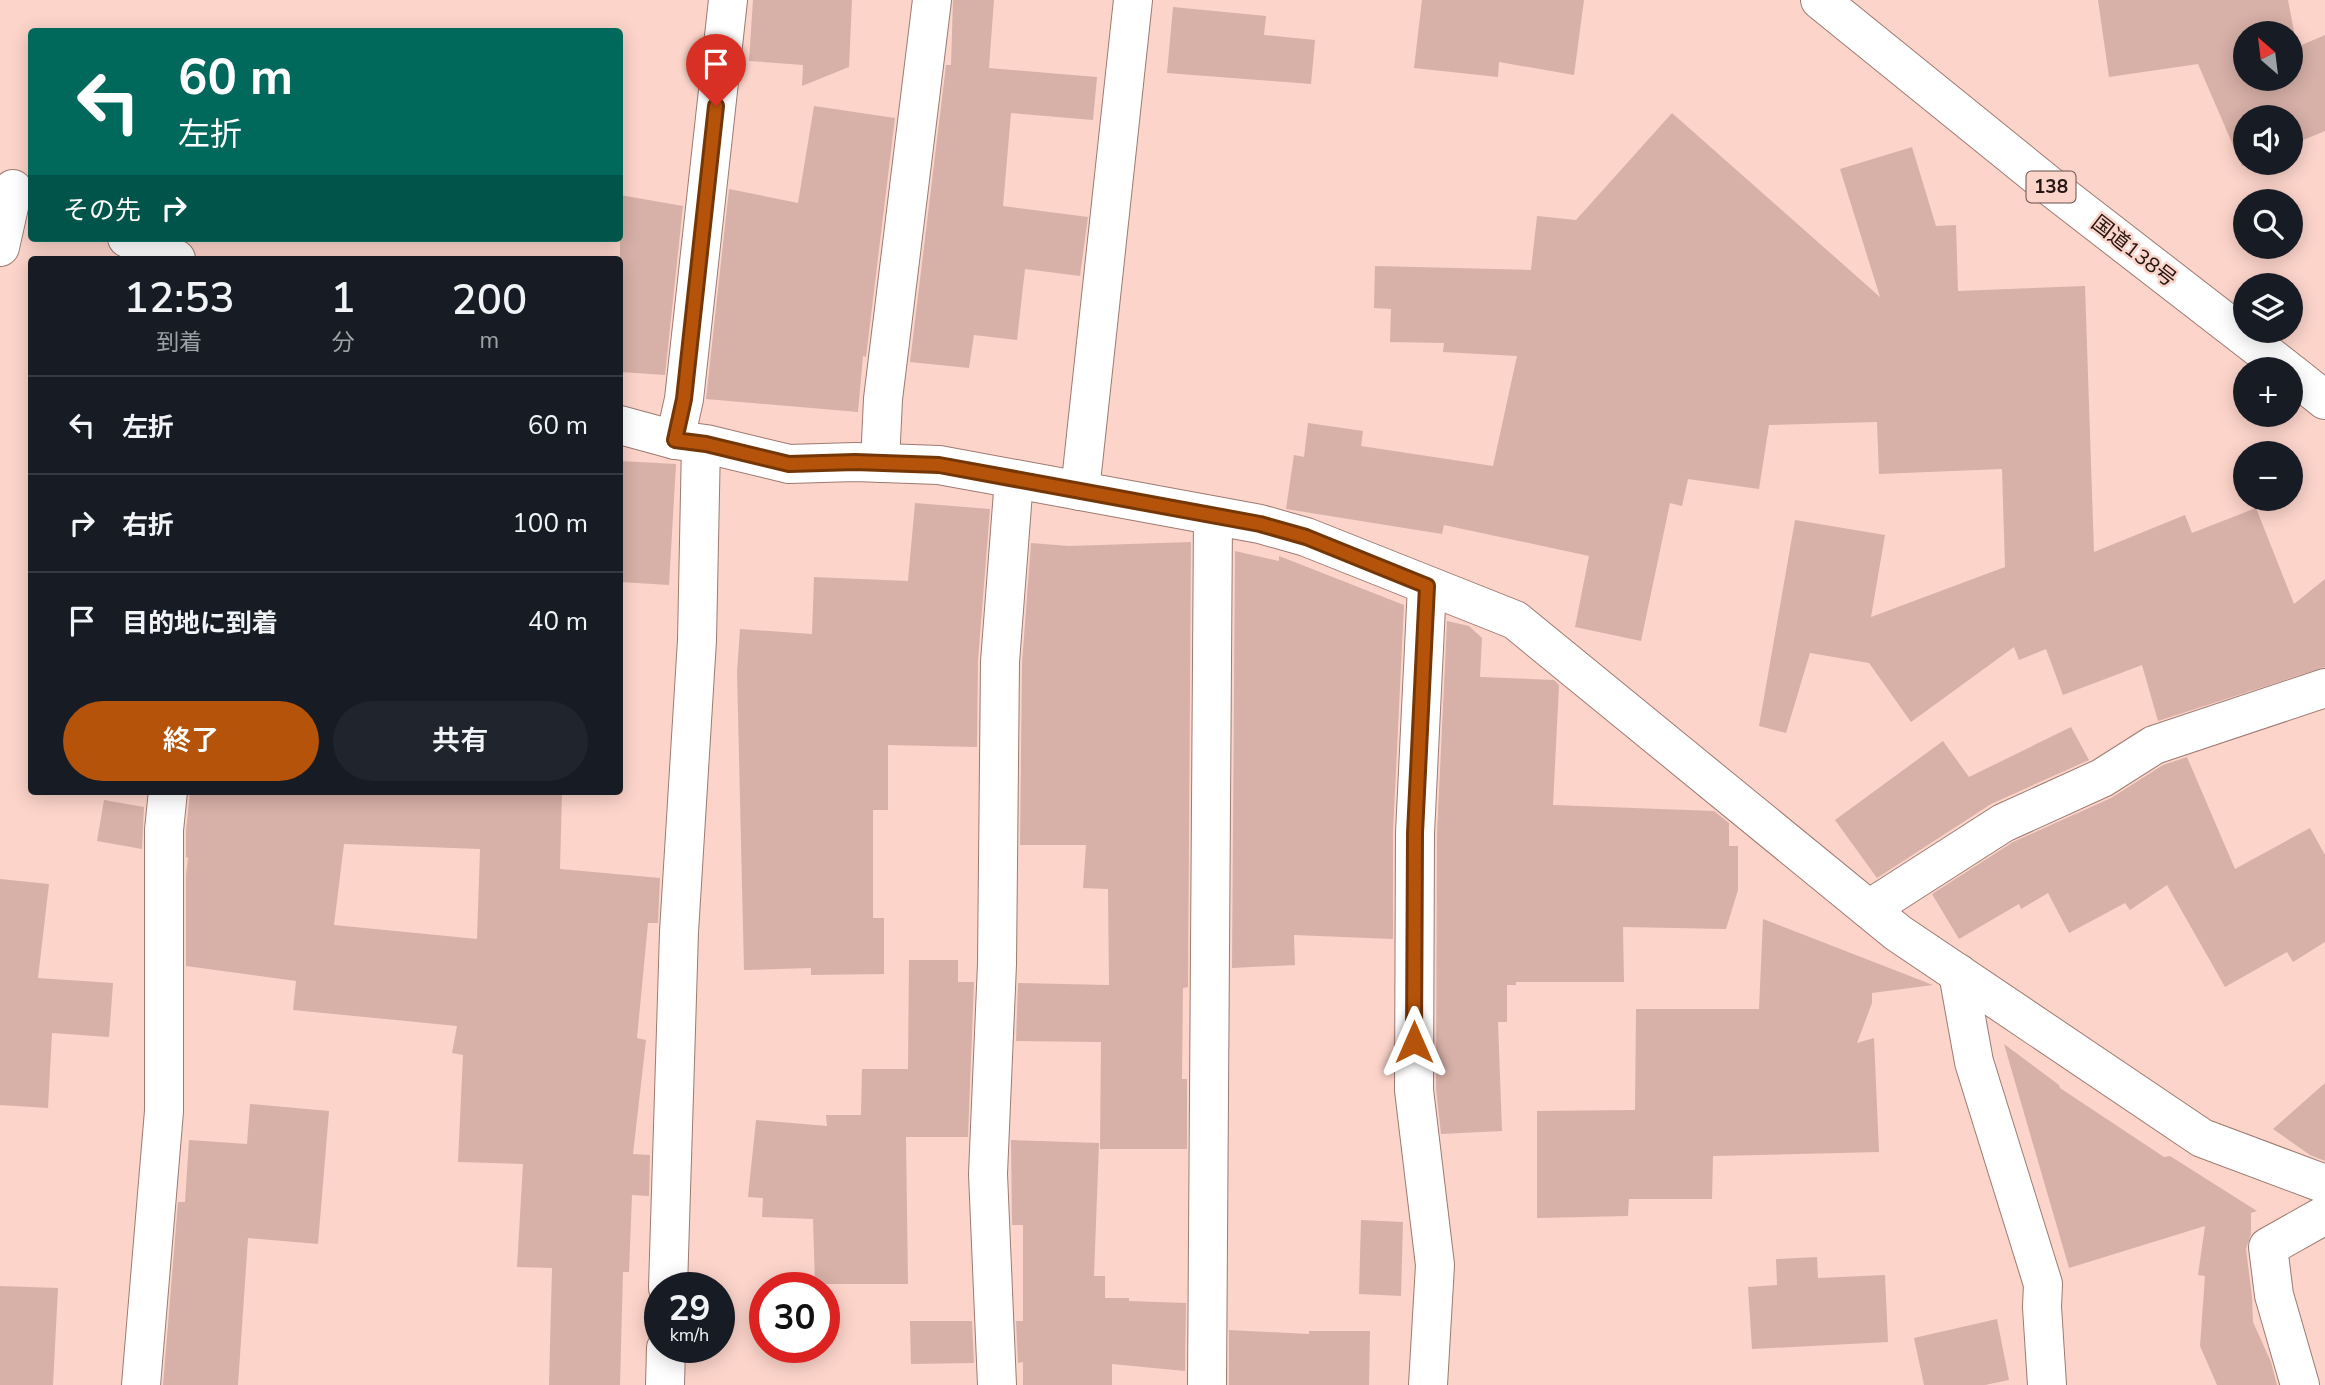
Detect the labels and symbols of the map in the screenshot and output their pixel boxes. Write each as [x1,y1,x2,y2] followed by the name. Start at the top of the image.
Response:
[2233,21,2303,91] north arrow
[686,34,746,106] pin
[2026,172,2076,202] road number: 138
[2086,209,2182,293] street label: 国道138号
[1377,1005,1451,1079] position arrow
[749,1272,840,1363] speed limit sign: 30

